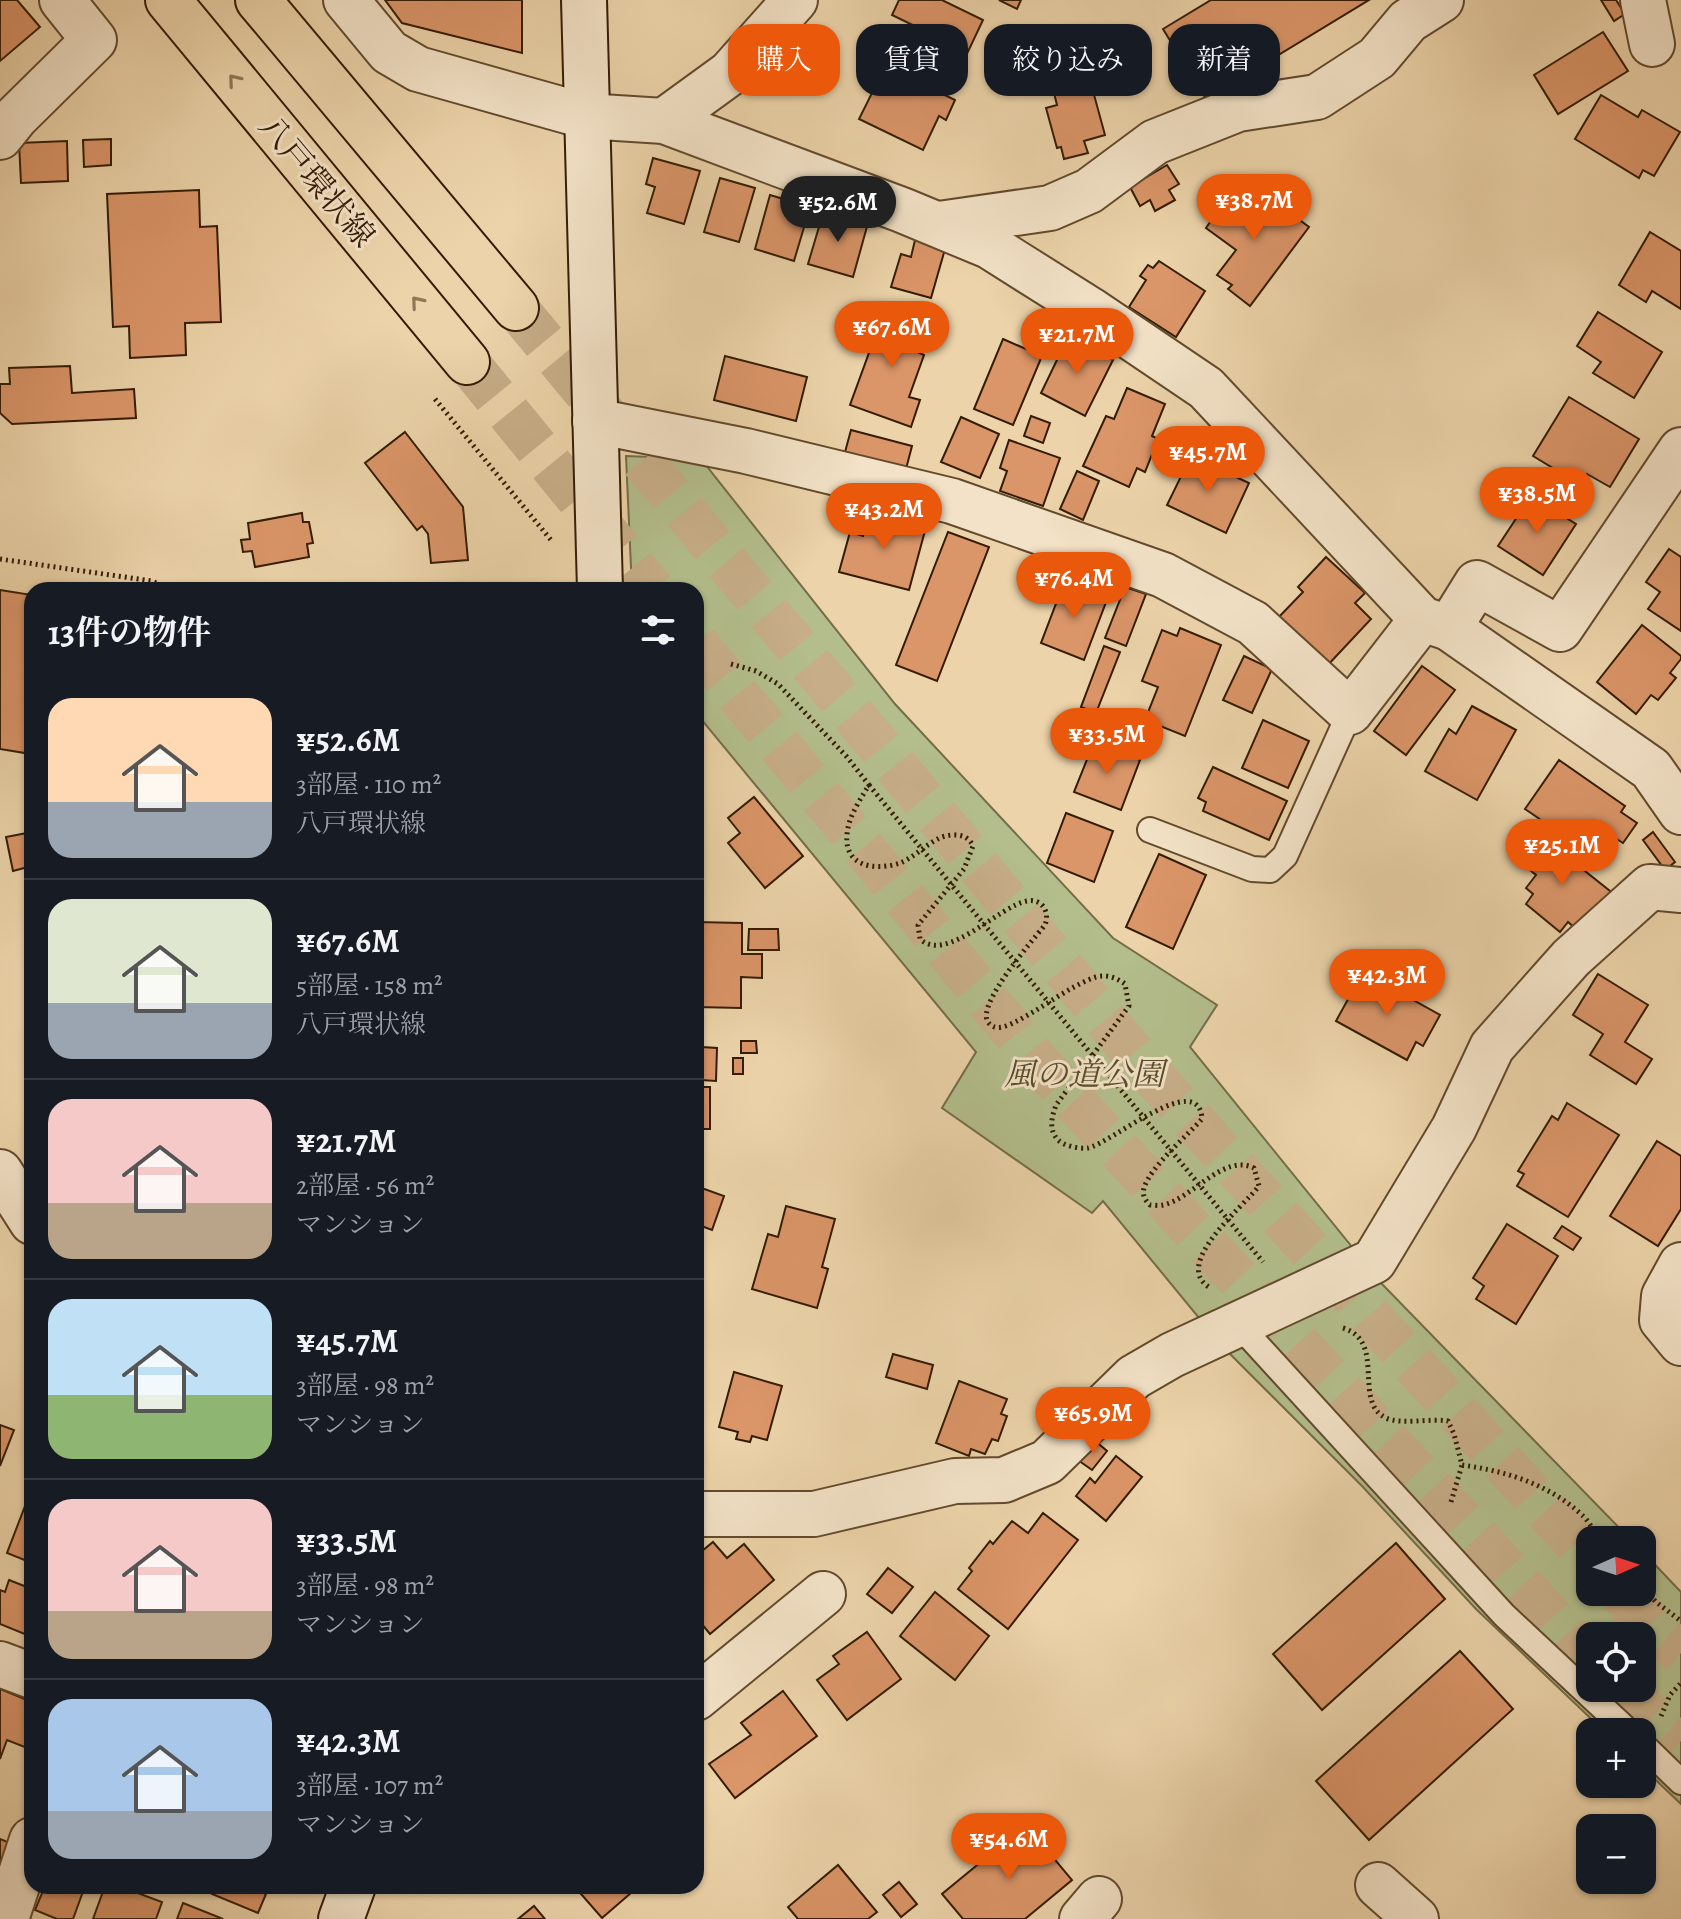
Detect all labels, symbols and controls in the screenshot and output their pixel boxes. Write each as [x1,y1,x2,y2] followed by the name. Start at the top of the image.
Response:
[728,24,840,96] chip: 購入
[856,24,968,96] chip: 賃貸
[984,24,1152,96] chip: 絞り込み
[1168,24,1280,96] chip: 新着
[229,75,244,89] one-way arrow
[249,106,385,256] street label: 八戸環状線
[1189,174,1319,242] pin: ¥38.7M
[773,176,903,244] pin: ¥52.6M
[1215,182,1293,217] text: ¥38.7M
[798,184,878,219] text: ¥52.6M
[412,297,427,311] one-way arrow
[827,301,957,369] pin: ¥67.6M
[1012,308,1142,376] pin: ¥21.7M
[852,309,932,344] text: ¥67.6M
[1039,316,1115,351] text: ¥21.7M
[1143,426,1273,494] pin: ¥45.7M
[1169,434,1247,469] text: ¥45.7M
[1472,467,1602,535] pin: ¥38.5M
[1498,475,1576,510] text: ¥38.5M
[819,483,949,551] pin: ¥43.2M
[844,491,924,526] text: ¥43.2M
[1009,552,1139,620] pin: ¥76.4M
[1034,560,1114,595] text: ¥76.4M
[636,608,680,652] icon: filters
[48,609,211,656] text: 13件の物件
[1042,708,1172,776] pin: ¥33.5M
[296,716,400,763] text: ¥52.6M
[1068,716,1146,751] text: ¥33.5M
[112,730,208,826] icon: home
[296,767,441,802] text: 3部屋 · 110 m²
[296,806,426,841] text: 八戸環状線
[1497,819,1627,887] pin: ¥25.1M
[1524,827,1600,862] text: ¥25.1M
[296,917,400,964] text: ¥67.6M
[112,931,208,1027] icon: home
[1322,949,1452,1017] pin: ¥42.3M
[1347,957,1427,992] text: ¥42.3M
[296,968,443,1003] text: 5部屋 · 158 m²
[296,1007,426,1042] text: 八戸環状線
[1004,1052,1169,1096] park label: 風の道公園
[296,1117,397,1164] text: ¥21.7M
[112,1131,208,1227] icon: home
[296,1168,434,1203] text: 2部屋 · 56 m²
[296,1207,425,1242] text: マンション
[296,1317,398,1364] text: ¥45.7M
[112,1331,208,1427] icon: home
[296,1368,434,1403] text: 3部屋 · 98 m²
[1028,1387,1158,1455] pin: ¥65.9M
[1053,1395,1133,1430] text: ¥65.9M
[296,1407,425,1442] text: マンション
[296,1517,397,1564] text: ¥33.5M
[1576,1526,1656,1606] north arrow
[1576,1526,1656,1894] map controls
[112,1531,208,1627] icon: home
[296,1568,434,1603] text: 3部屋 · 98 m²
[296,1607,425,1642] text: マンション
[1576,1622,1656,1702] button: locate
[296,1717,400,1764] text: ¥42.3M
[1576,1718,1656,1798] button: +
[112,1731,208,1827] icon: home
[296,1768,443,1803] text: 3部屋 · 107 m²
[296,1807,425,1842] text: マンション
[944,1813,1074,1881] pin: ¥54.6M
[1576,1814,1656,1894] button: −
[969,1821,1049,1856] text: ¥54.6M

